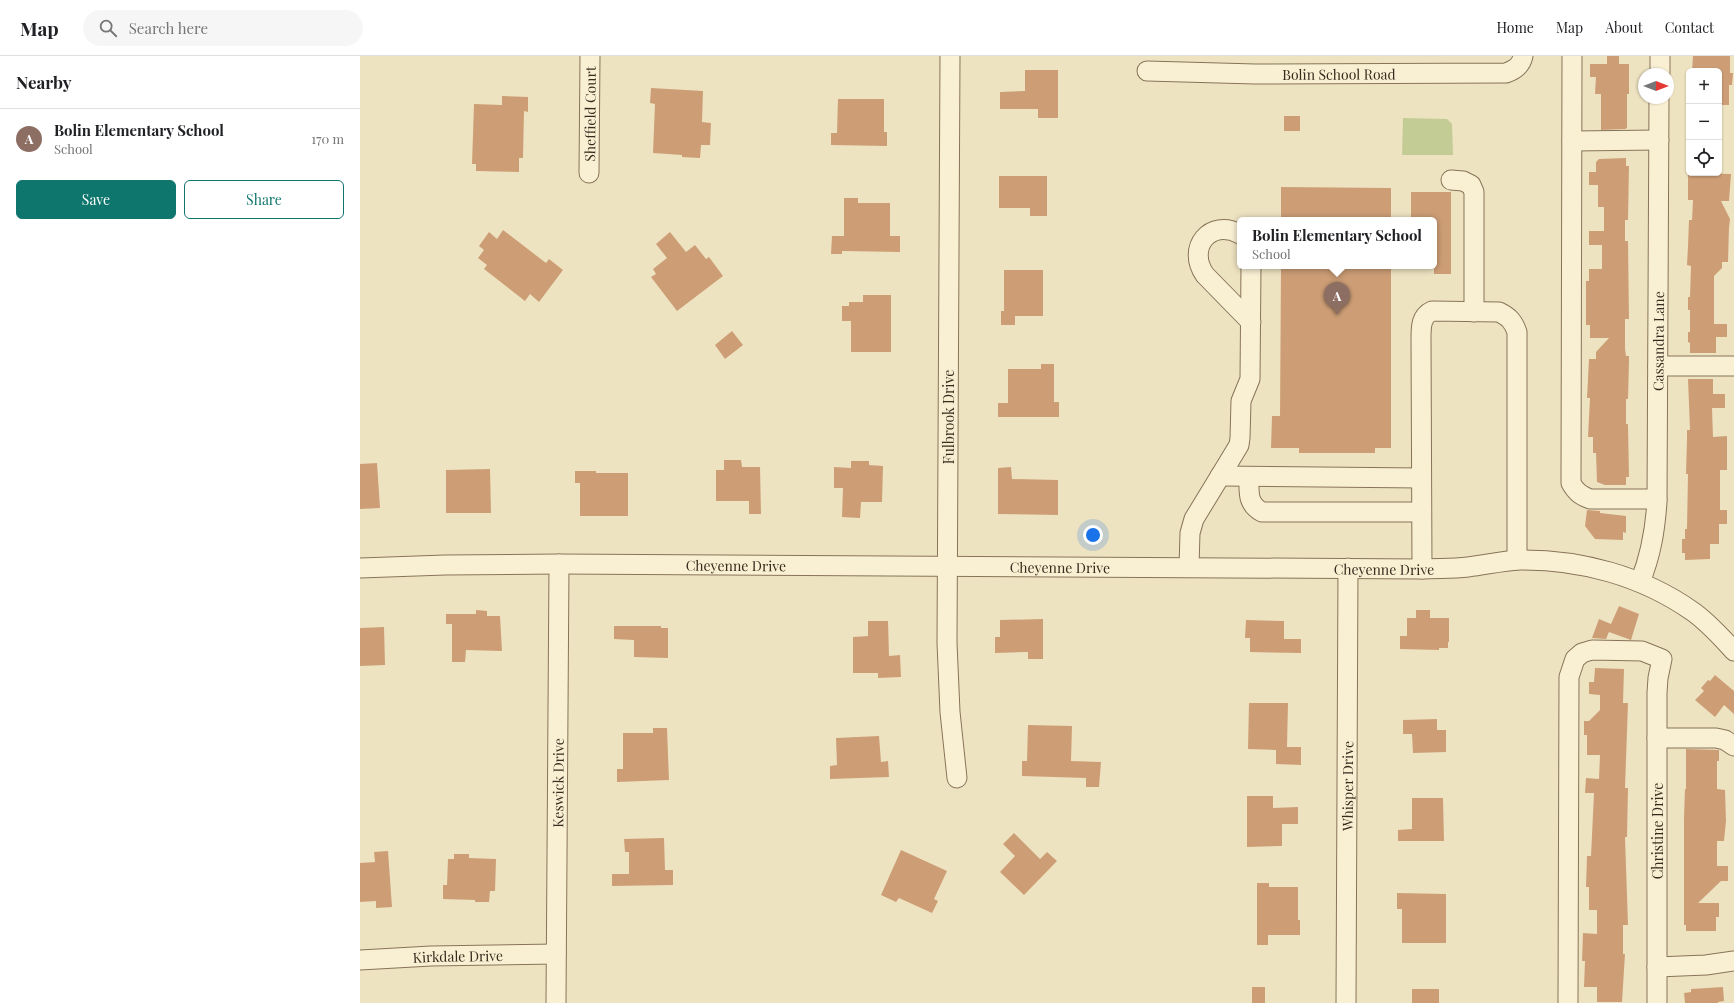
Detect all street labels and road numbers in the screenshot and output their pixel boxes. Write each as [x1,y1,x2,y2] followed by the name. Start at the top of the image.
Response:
[1282,64,1396,83] street label: Bolin School Road
[580,65,599,162] street label: Sheffield Court
[1648,291,1668,391] street label: Cassandra Lane
[939,370,958,464] street label: Fulbrook Drive
[686,555,786,575] street label: Cheyenne Drive
[1010,557,1110,577] street label: Cheyenne Drive
[1334,559,1434,579] street label: Cheyenne Drive
[548,738,567,828] street label: Keswick Drive
[1337,741,1357,832] street label: Whisper Drive
[1648,783,1667,879] street label: Christine Drive
[412,945,503,967] street label: Kirkdale Drive

